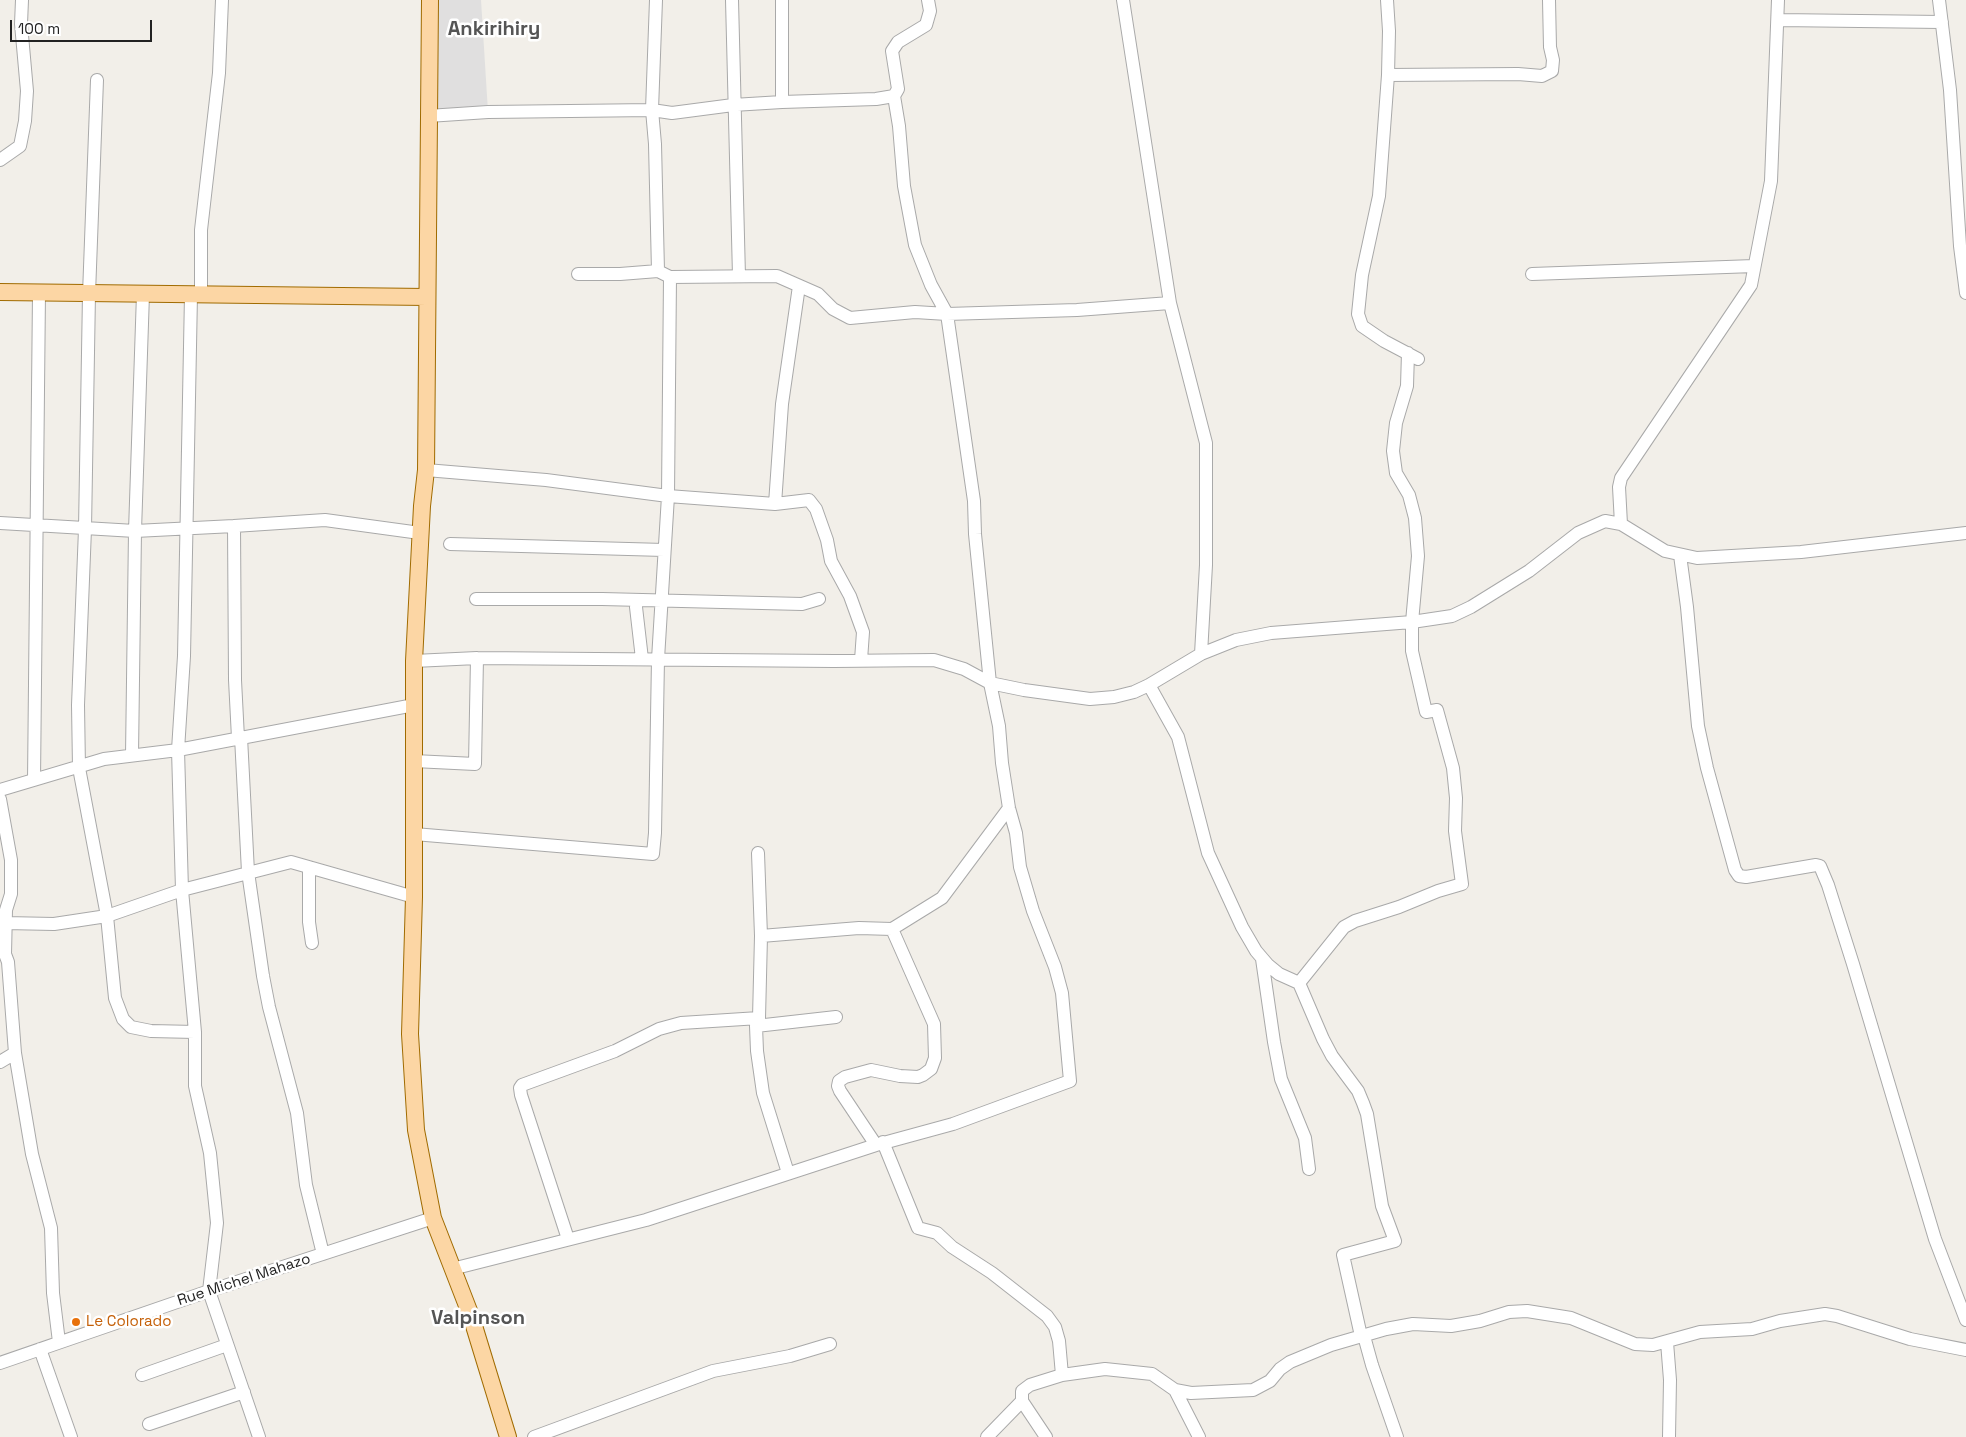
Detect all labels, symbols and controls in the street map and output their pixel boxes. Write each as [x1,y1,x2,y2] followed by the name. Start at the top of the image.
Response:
[12,10,155,42] scale bar
[448,18,540,42] district label: Ankirihiry
[18,19,60,38] text: 100 m
[175,1250,313,1310] street label: Rue Michel Mahazo
[431,1307,525,1331] district label: Valpinson
[86,1313,171,1331] place label: Le Colorado
[70,1316,82,1328] marker: Le Colorado

